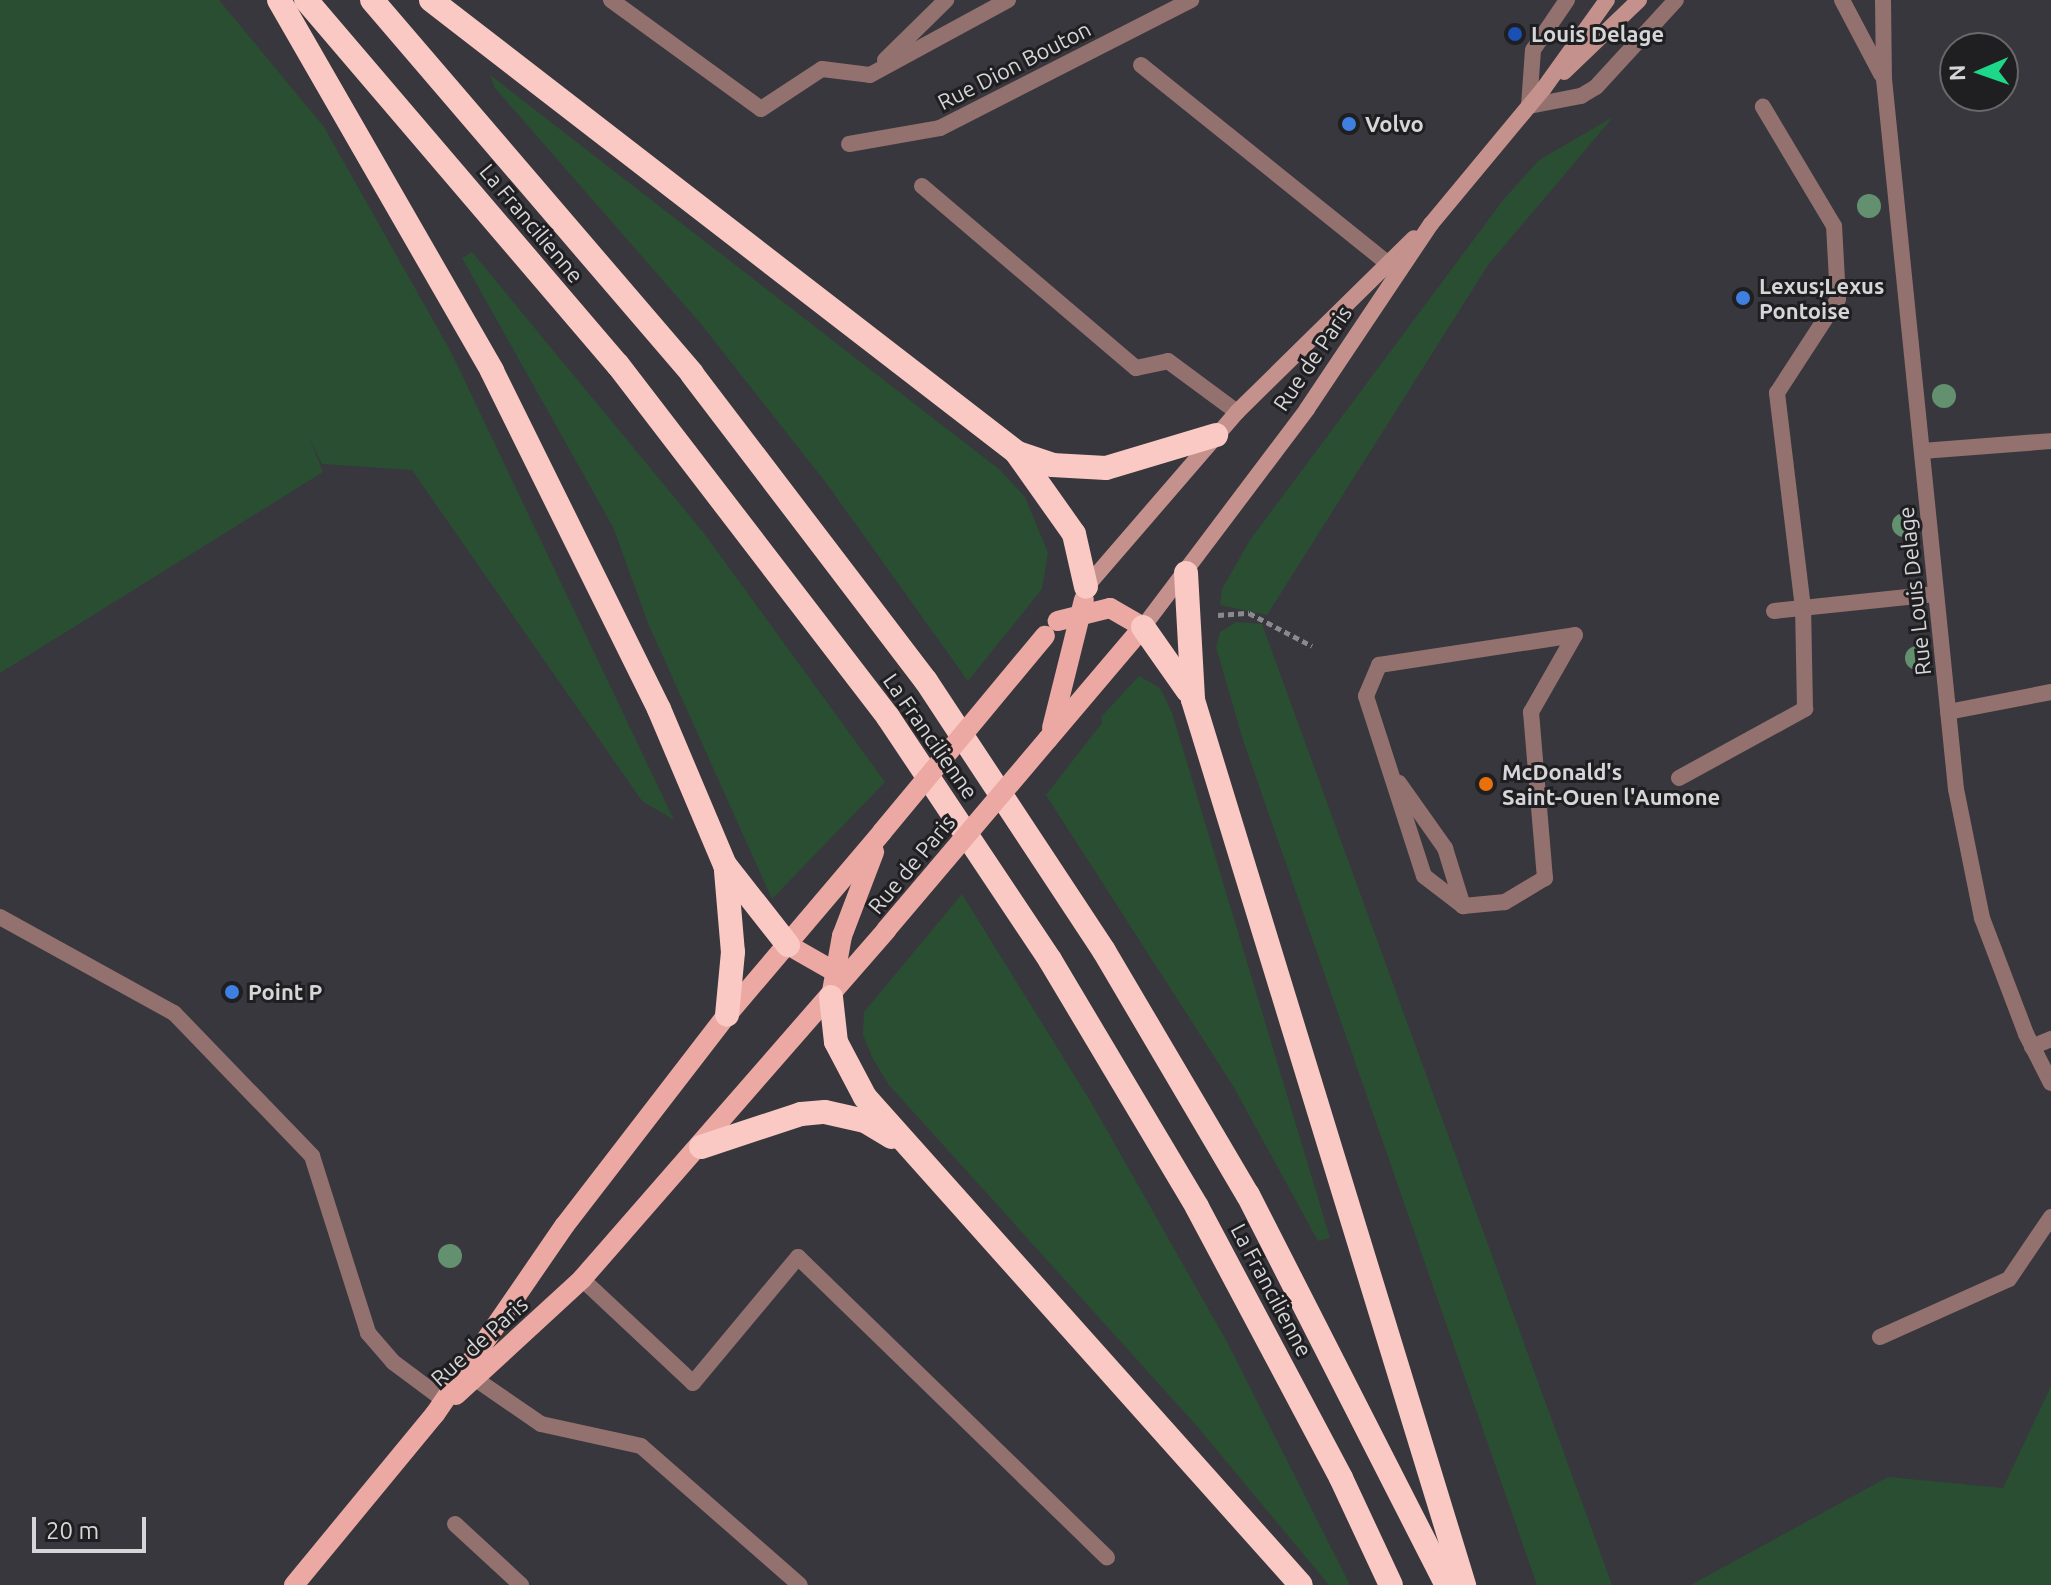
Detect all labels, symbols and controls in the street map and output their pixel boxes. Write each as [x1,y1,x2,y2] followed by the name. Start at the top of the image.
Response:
[933,15,1095,115] street label: Rue Dion Bouton
[1531,21,1664,47] place label: Louis Delage
[1506,25,1524,43] marker: Louis Delage
[1939,32,2019,112] north arrow
[1944,64,1969,81] text: N
[1365,111,1424,137] place label: Volvo
[1340,115,1358,133] marker: Volvo
[475,158,589,288] street label: La Francilienne
[1759,272,1884,324] place label: Lexus;Lexus Pontoise
[1734,289,1752,307] marker: Lexus;Lexus Pontoise
[1267,300,1357,416] street label: Rue de Paris
[1892,505,1936,677] street label: Rue Louis Delage
[878,668,984,804] street label: La Francilienne
[1502,758,1720,810] place label: McDonald's Saint-Ouen l'Aumone
[1477,775,1495,793] marker: McDonald's Saint-Ouen l'Aumone
[862,809,960,919] street label: Rue de Paris
[248,979,322,1005] place label: Point P
[223,983,241,1001] marker: Point P
[1226,1219,1318,1361] street label: La Francilienne
[425,1291,533,1391] street label: Rue de Paris
[36,1501,150,1551] scale bar
[46,1517,99,1544] text: 20 m

